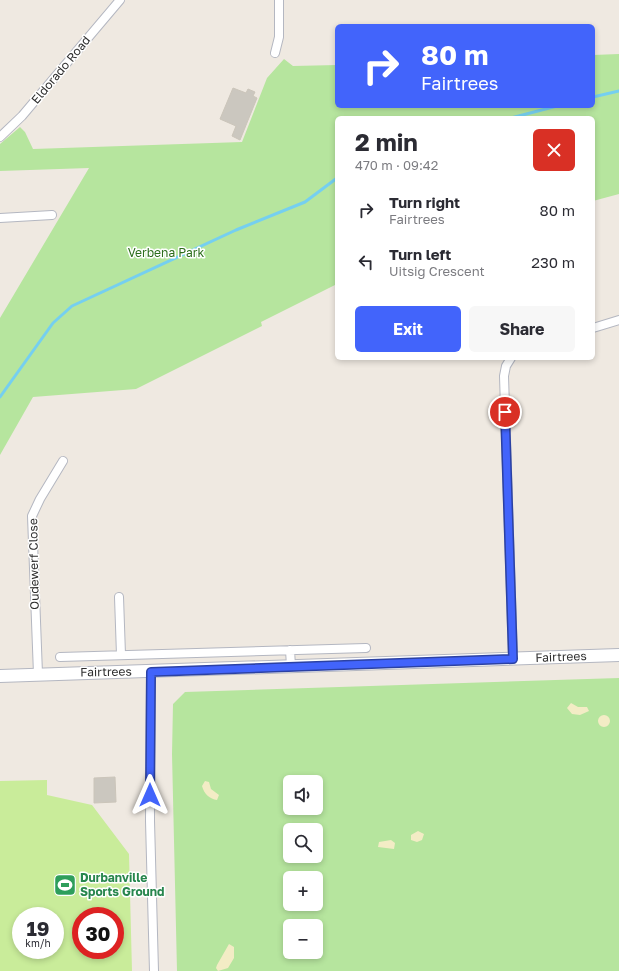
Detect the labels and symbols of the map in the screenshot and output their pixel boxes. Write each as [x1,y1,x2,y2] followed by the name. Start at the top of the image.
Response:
[28,33,93,107] street label: Eldorado Road
[128,245,204,260] park label: Verbena Park
[488,395,522,429] pin
[25,518,42,610] street label: Oudewerf Close
[535,648,587,665] street label: Fairtrees
[80,664,132,679] street label: Fairtrees
[129,774,171,816] position arrow
[80,870,164,899] place label: Durbanville Sports Ground
[52,872,78,898] sports icon: Durbanville Sports Ground
[72,907,124,959] speed limit sign: 30

